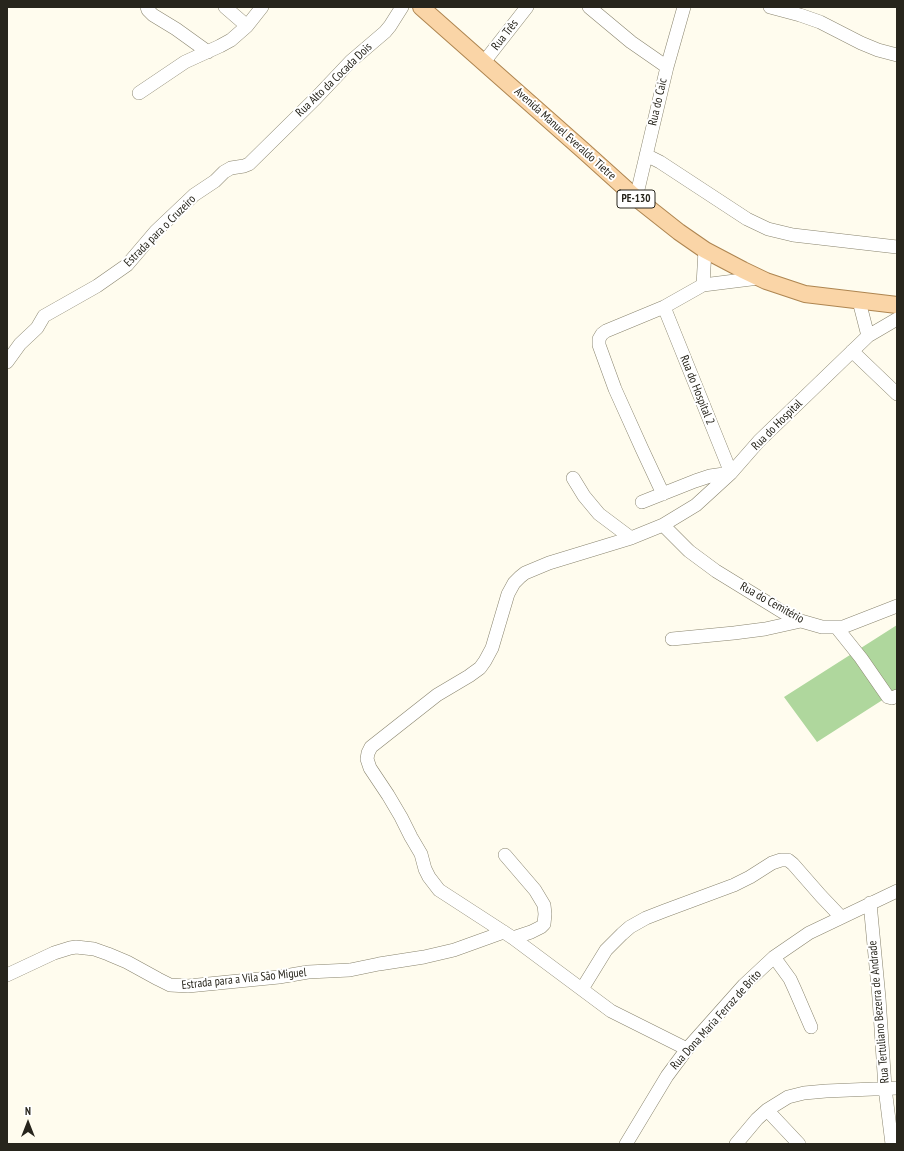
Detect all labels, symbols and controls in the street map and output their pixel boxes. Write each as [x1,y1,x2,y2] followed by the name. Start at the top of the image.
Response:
[489,17,521,53] street label: Rua Três
[293,40,375,120] street label: Rua Alto da Cocada Dois
[646,77,670,127] street label: Rua do Caic
[511,85,619,183] street label: Avenida Manuel Everaldo Tietre
[617,190,655,208] road number: PE-130
[121,192,199,270] street label: Estrada para o Cruzeiro
[677,353,717,427] street label: Rua do Hospital 2
[749,397,805,453] street label: Rua do Hospital
[737,579,807,627] street label: Rua do Cemitério
[866,940,892,1084] street label: Rua Tertuliano Bezerra de Andrade
[181,965,307,993] street label: Estrada para a Vila São Miguel
[668,967,764,1073] street label: Rua Dona Maria Ferraz de Brito
[8,1103,48,1143] north arrow
[25,1104,31,1118] text: N

